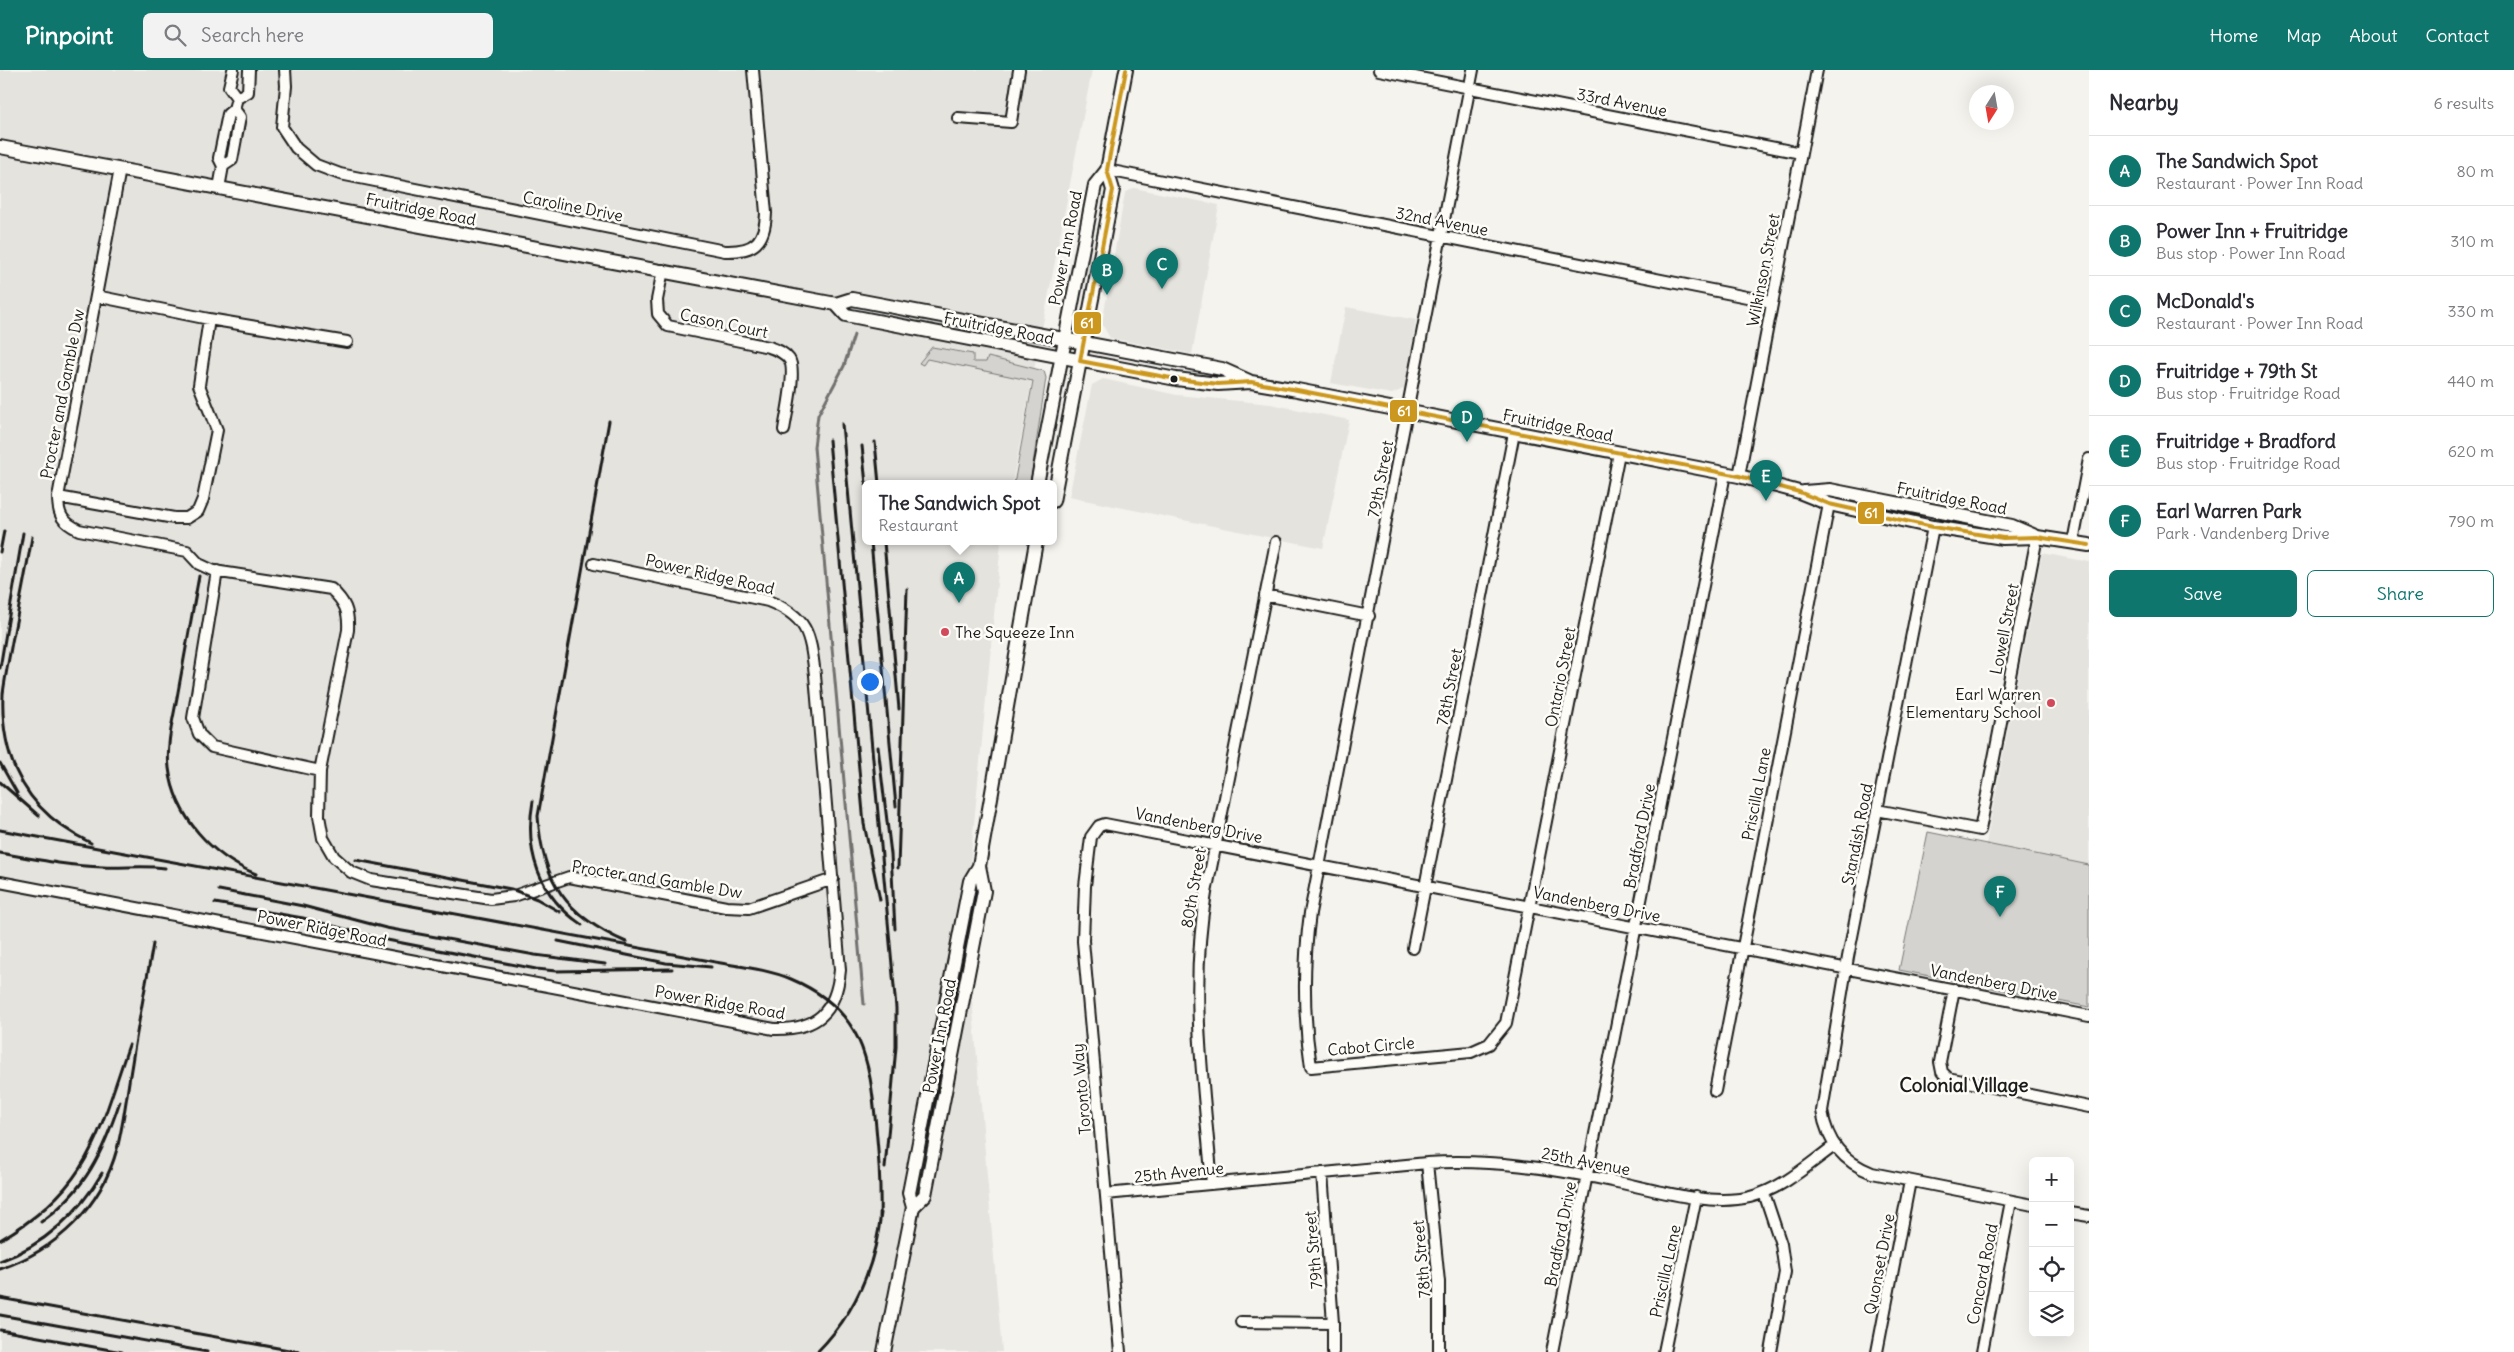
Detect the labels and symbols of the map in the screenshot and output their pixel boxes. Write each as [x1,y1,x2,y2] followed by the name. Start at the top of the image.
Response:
[1575,83,1669,121] street label: 33rd Avenue
[1969,85,2014,130] north arrow
[521,186,625,226] street label: Caroline Drive
[364,189,478,229] street label: Fruitridge Road
[1044,189,1086,307] street label: Power Inn Road
[1394,202,1490,240] street label: 32nd Avenue
[1742,211,1784,328] street label: Wilkinson Street
[1146,248,1178,289] pin: C
[1091,254,1123,295] pin: B
[678,304,770,342] street label: Cason Court
[36,307,88,481] street label: Procter and Gamble Dw
[942,308,1056,348] street label: Fruitridge Road
[1073,311,1102,335] line badge: 61
[1080,314,1094,332] text: 61
[1169,374,1179,384] unlabelled marker
[1389,399,1418,423] line badge: 61
[1451,401,1483,442] pin: D
[1397,402,1411,420] text: 61
[1501,405,1615,445] street label: Fruitridge Road
[1363,438,1397,519] street label: 79th Street
[1750,460,1782,501] pin: E
[1895,478,2009,518] street label: Fruitridge Road
[1857,501,1885,525] line badge: 61
[1864,504,1878,522] text: 61
[644,549,776,599] street label: Power Ridge Road
[943,562,975,603] pin: A
[1985,581,2023,676] street label: Lowell Street
[955,622,1074,642] place label: The Squeeze Inn
[1540,625,1580,729] street label: Ontario Street
[939,626,951,638] marker: The Squeeze Inn
[1432,646,1466,727] street label: 78th Street
[857,669,883,695] your location
[1906,684,2041,722] place label: Earl Warren Elementary School
[2045,697,2057,709] marker: Earl Warren Elementary School
[1737,746,1775,842] street label: Priscilla Lane
[1837,781,1877,887] street label: Standish Road
[1619,782,1659,890] street label: Bradford Drive
[1134,803,1264,847] street label: Vandenberg Drive
[1176,846,1210,930] street label: 80th Street
[570,856,744,902] street label: Procter and Gamble Dw
[1984,876,2016,917] pin: F
[1532,882,1662,926] street label: Vandenberg Drive
[255,906,389,950] street label: Power Ridge Road
[1929,960,2059,1004] street label: Vandenberg Drive
[918,977,960,1095] street label: Power Inn Road
[653,981,787,1023] street label: Power Ridge Road
[1327,1032,1415,1060] street label: Cabot Circle
[1067,1043,1095,1135] street label: Toronto Way
[1899,1073,2029,1097] district label: Colonial Village
[1540,1143,1632,1179] street label: 25th Avenue
[1133,1157,1225,1187] street label: 25th Avenue
[1540,1180,1580,1288] street label: Bradford Drive
[1300,1210,1326,1290] street label: 79th Street
[1859,1212,1899,1316] street label: Quonset Drive
[1408,1219,1434,1299] street label: 78th Street
[1962,1222,2002,1326] street label: Concord Road
[1645,1223,1685,1319] street label: Priscilla Lane

